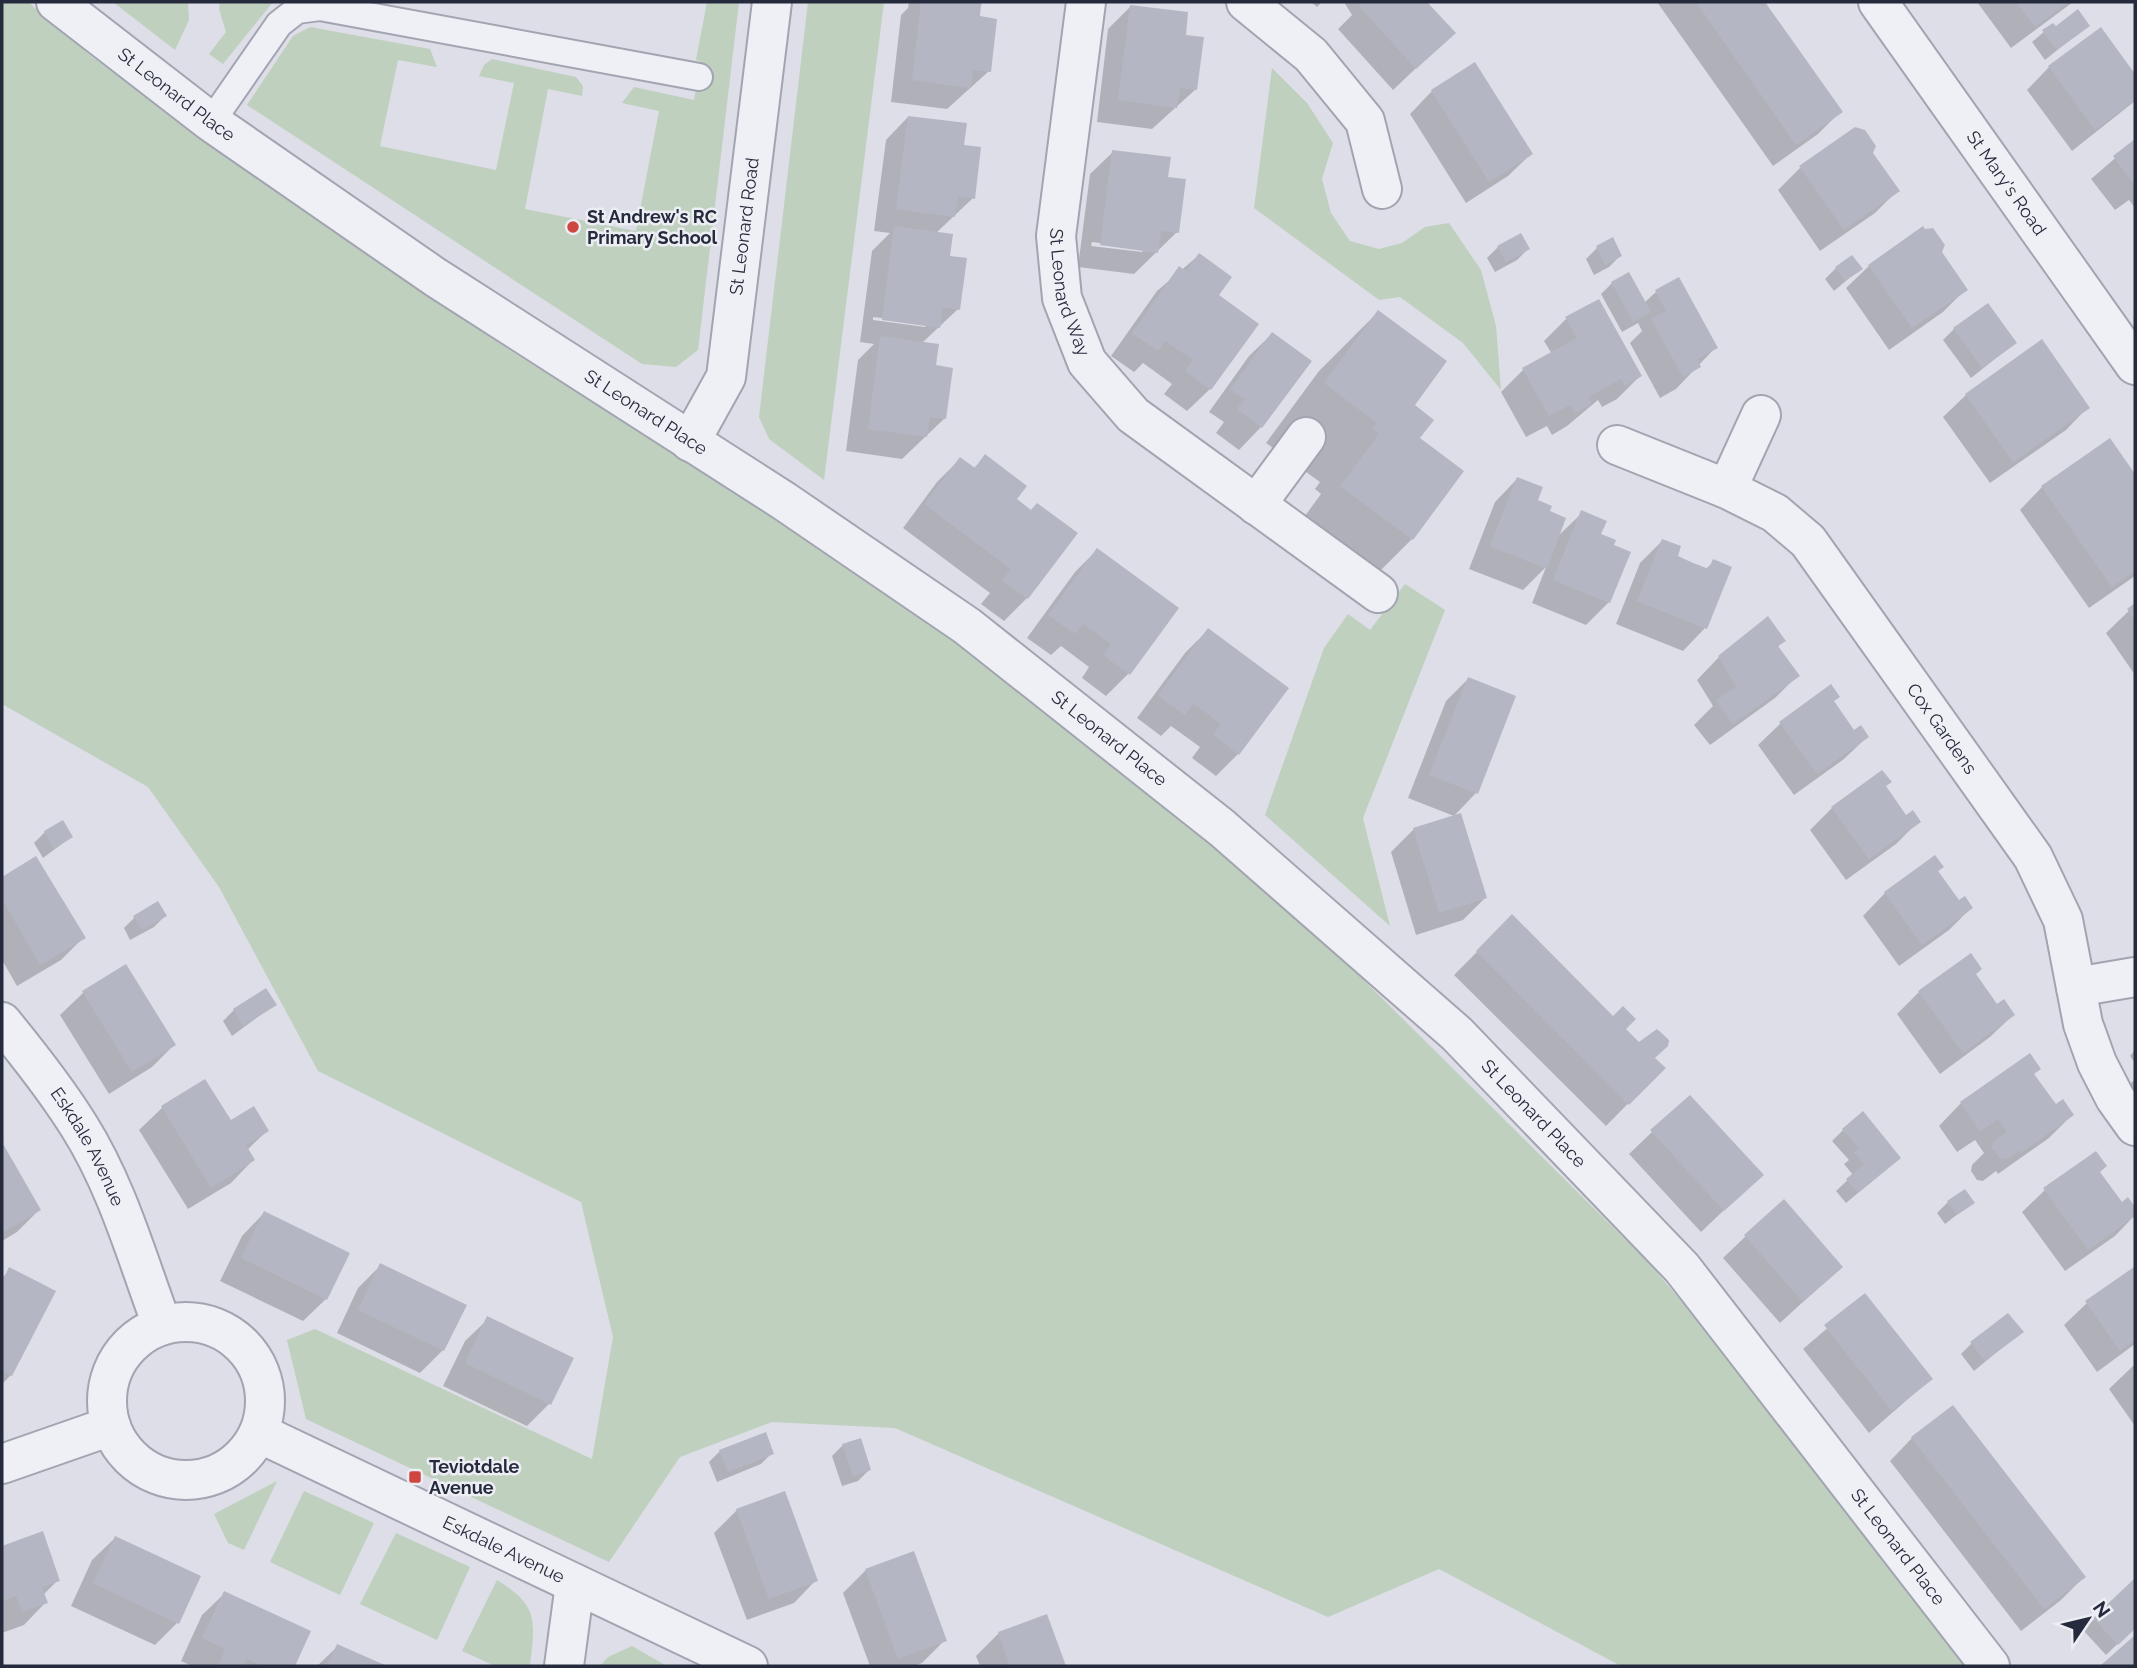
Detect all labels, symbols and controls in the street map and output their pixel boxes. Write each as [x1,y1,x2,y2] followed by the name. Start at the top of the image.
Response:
[114,43,240,146] street label: St Leonard Place
[1963,127,2051,239] street label: St Mary's Road
[725,156,763,296] street label: St Leonard Road
[587,206,717,248] place label: St Andrew's RC Primary School
[565,219,581,235] marker: St Andrew's RC Primary School
[1046,227,1095,359] street label: St Leonard Way
[581,365,712,459] street label: St Leonard Place
[1903,679,1982,778] street label: Cox Gardens
[1047,686,1172,791] street label: St Leonard Place
[1477,1055,1591,1172] street label: St Leonard Place
[46,1083,129,1210] street label: Eskdale Avenue
[429,1456,520,1498] place label: Teviotdale Avenue
[407,1469,423,1485] marker: Teviotdale Avenue
[1847,1484,1950,1609] street label: St Leonard Place
[440,1511,569,1587] street label: Eskdale Avenue
[2053,1584,2123,1654] north arrow
[2089,1597,2115,1621] text: N

